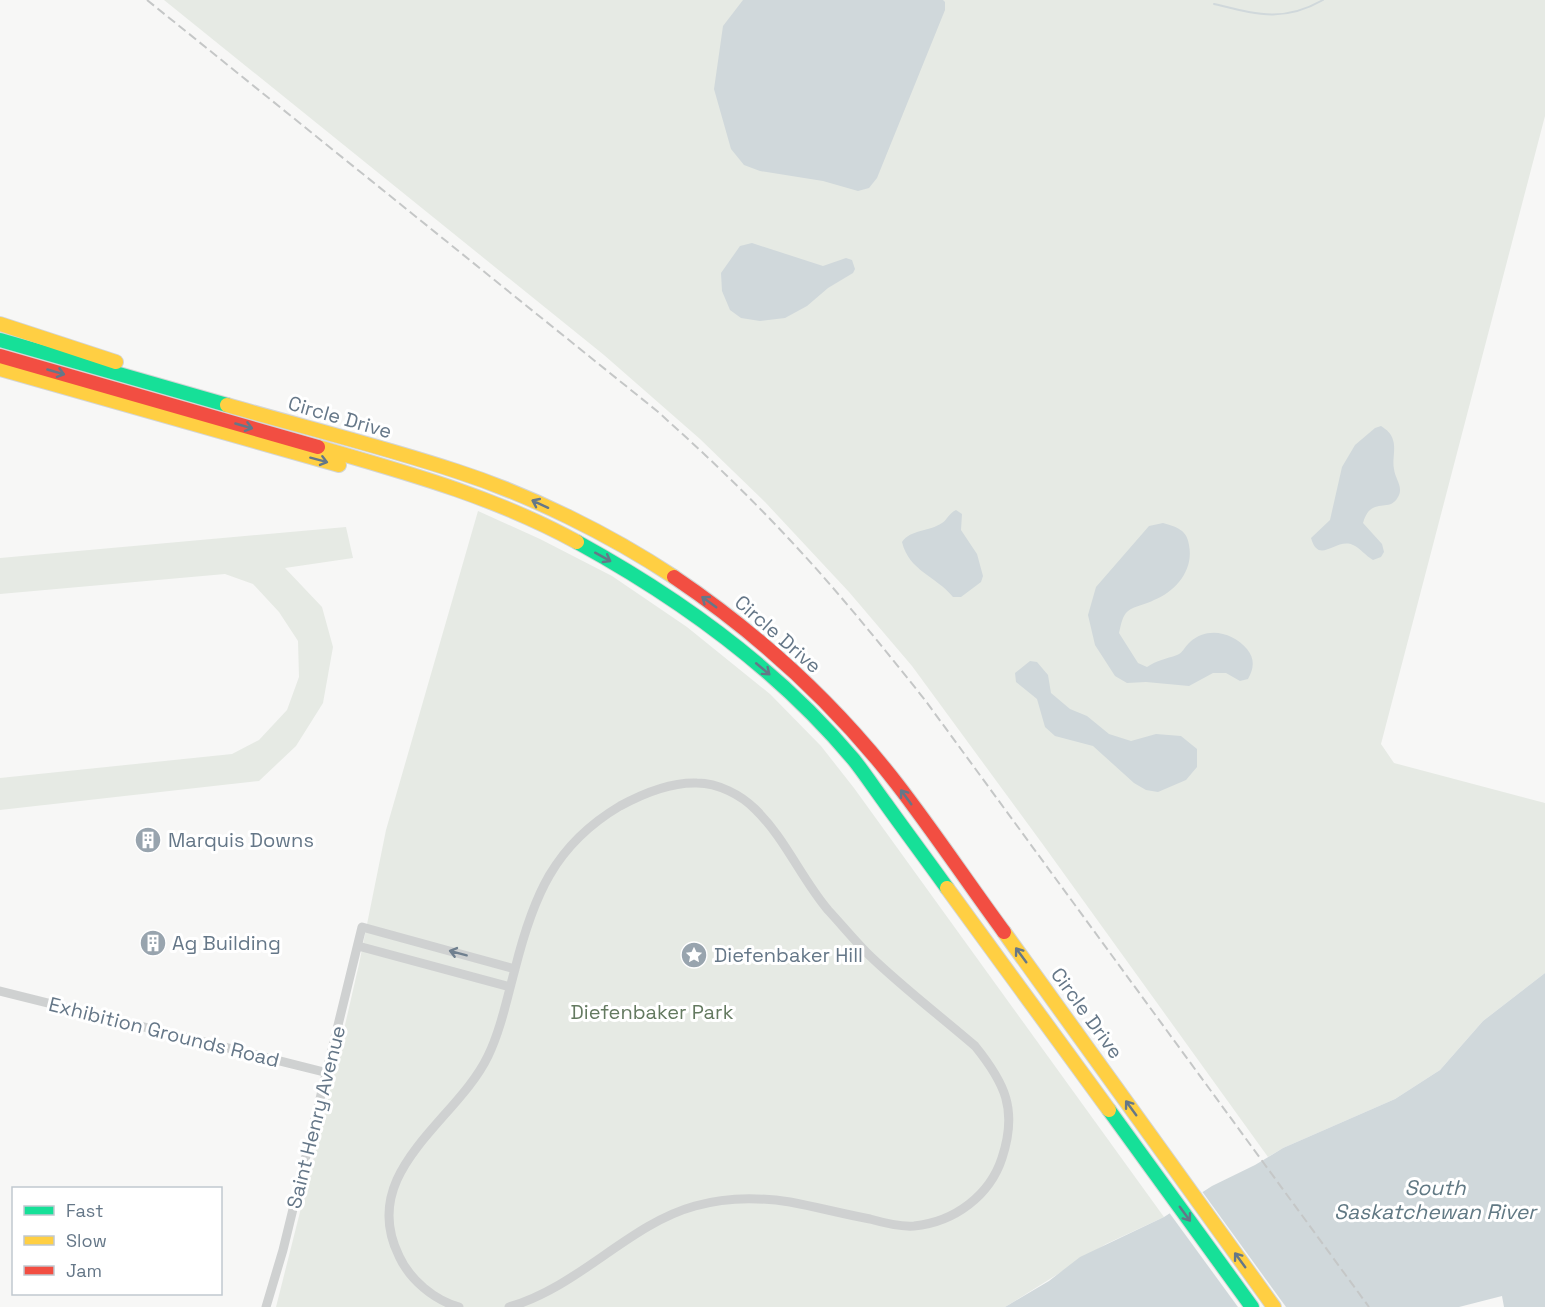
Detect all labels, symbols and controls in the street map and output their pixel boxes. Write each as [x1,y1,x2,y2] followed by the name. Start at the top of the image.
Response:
[46,367,65,378] one-way arrow
[285,390,395,444] street label: Circle Drive
[234,421,253,432] one-way arrow
[310,455,329,466] one-way arrow
[532,498,550,510] one-way arrow
[594,551,611,563] one-way arrow
[729,589,827,679] street label: Circle Drive
[701,596,717,608] one-way arrow
[755,662,771,675] one-way arrow
[900,790,913,806] one-way arrow
[133,825,163,855] building icon: Marquis Downs
[168,827,314,853] place label: Marquis Downs
[138,928,168,958] building icon: Ag Building
[172,930,281,956] place label: Ag Building
[679,940,709,970] place icon: Diefenbaker Hill
[714,942,863,968] place label: Diefenbaker Hill
[449,947,468,958] one-way arrow
[1015,947,1027,964] one-way arrow
[1045,962,1129,1064] street label: Circle Drive
[46,991,282,1073] street label: Exhibition Grounds Road
[571,999,734,1025] park label: Diefenbaker Park
[281,1023,351,1211] street label: Saint Henry Avenue
[1125,1101,1137,1117] one-way arrow
[1334,1174,1538,1225] water label: South Saskatchewan River
[12,1187,222,1295] legend
[66,1199,103,1222] text: Fast
[1179,1205,1191,1221] one-way arrow
[66,1229,107,1252] text: Slow
[1234,1252,1246,1268] one-way arrow
[66,1259,102,1282] text: Jam

